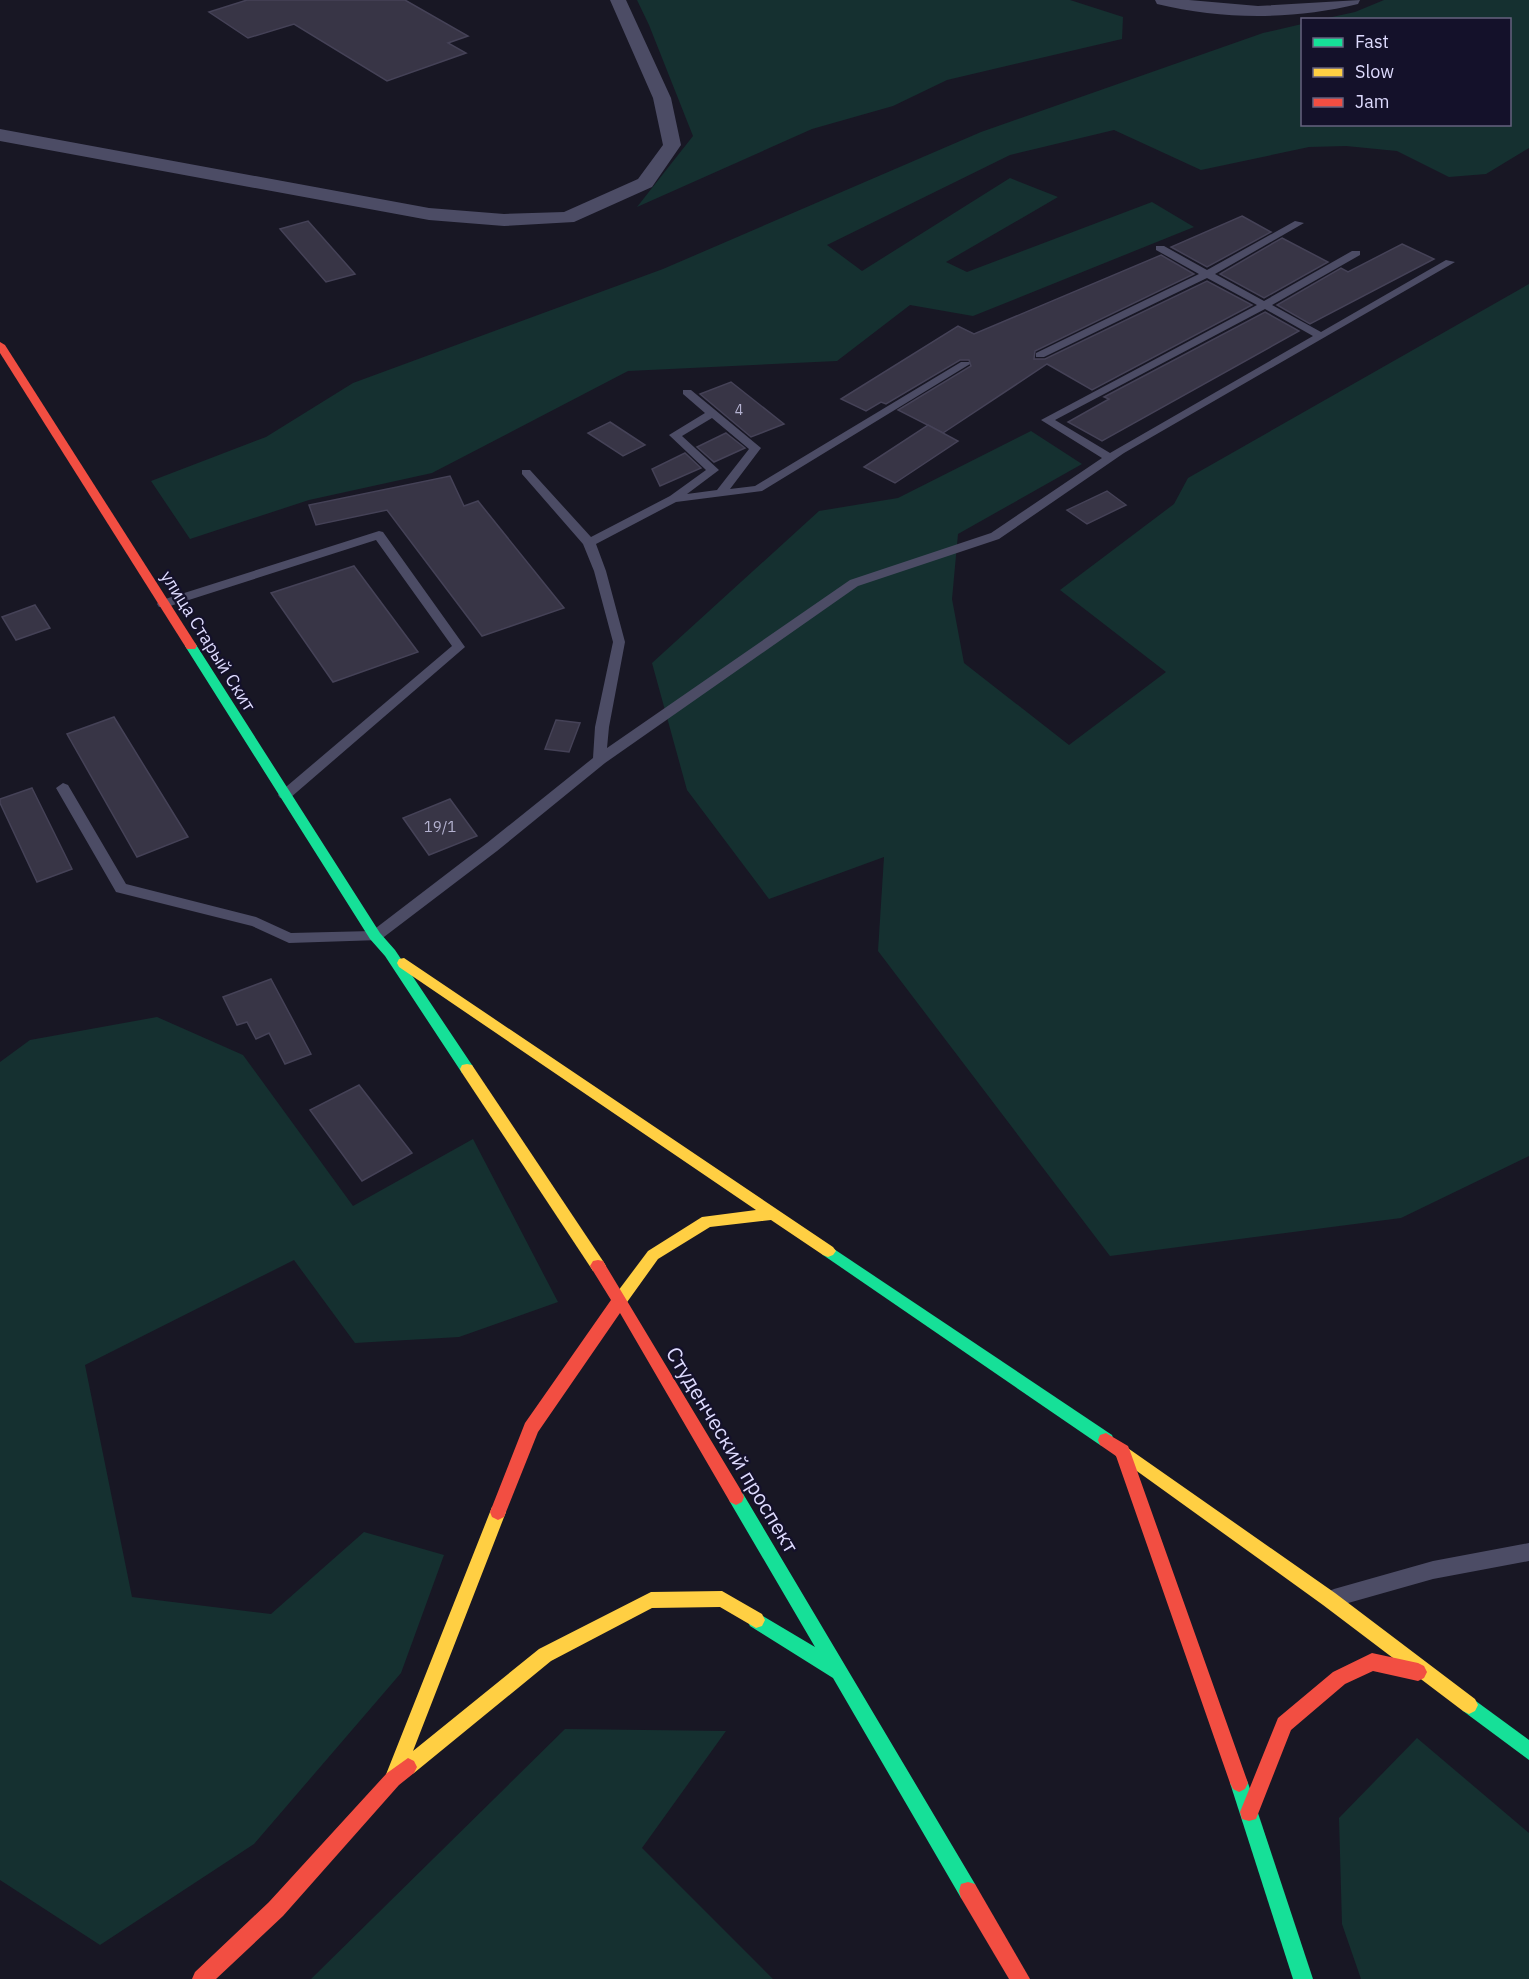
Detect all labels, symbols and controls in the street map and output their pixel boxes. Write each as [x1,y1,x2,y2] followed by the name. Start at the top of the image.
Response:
[1301,18,1511,126] legend
[1355,30,1389,53] text: Fast
[1355,60,1394,83] text: Slow
[1355,90,1390,113] text: Jam
[735,401,743,419] house number: 4
[156,566,261,716] street label: улица Старый Скит
[424,817,456,836] house number: 19/1
[660,1341,806,1558] street label: Студенческий проспект

